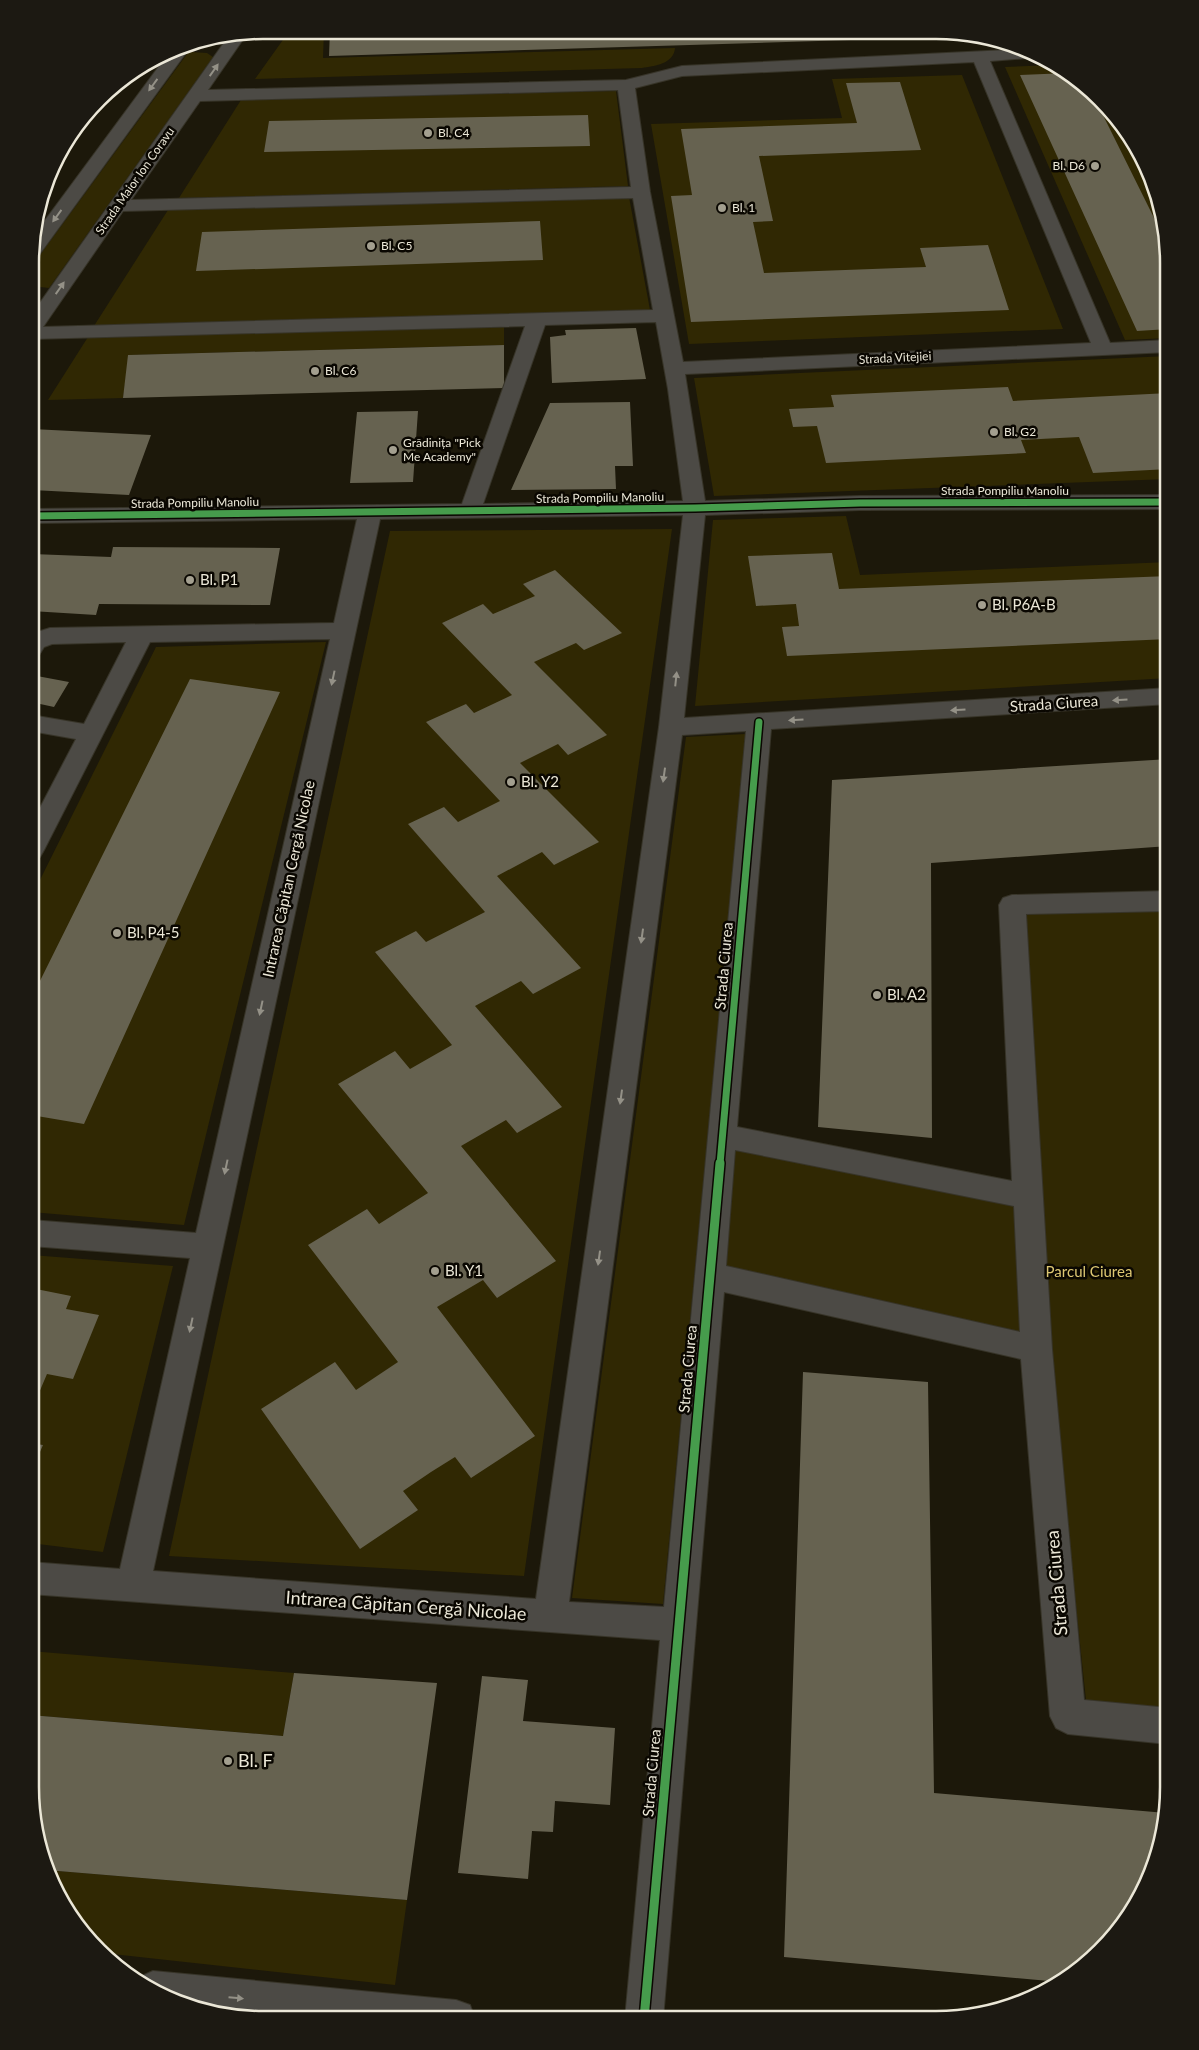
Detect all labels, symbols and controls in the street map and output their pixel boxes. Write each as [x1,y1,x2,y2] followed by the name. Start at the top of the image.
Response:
[209,63,219,76] one-way arrow
[148,78,159,91] one-way arrow
[92,124,177,237] street label: Strada Maior Ion Coravu
[438,125,469,140] place label: Bl. C4
[422,127,434,139] marker: Bl. C4
[1053,158,1085,173] place label: Bl. D6
[1089,160,1101,172] marker: Bl. D6
[732,200,755,215] place label: Bl. 1
[716,202,728,214] marker: Bl. 1
[52,209,62,223] one-way arrow
[381,238,412,253] place label: Bl. C5
[365,240,377,252] marker: Bl. C5
[55,281,65,295] one-way arrow
[858,348,932,367] street label: Strada Vitejiei
[325,363,356,378] place label: Bl. C6
[309,365,321,377] marker: Bl. C6
[1004,424,1036,439] place label: Bl. G2
[988,426,1000,438] marker: Bl. G2
[403,435,482,464] place label: Grădinița "Pick Me Academy"
[387,444,399,456] marker: Grădinița "Pick Me Academy"
[941,483,1069,498] street label: Strada Pompiliu Manoliu
[536,489,664,506] street label: Strada Pompiliu Manoliu
[131,494,259,511] street label: Strada Pompiliu Manoliu
[200,570,238,588] place label: Bl. P1
[184,574,196,586] marker: Bl. P1
[992,595,1056,613] place label: Bl. P6A-B
[976,599,988,611] marker: Bl. P6A-B
[672,670,680,686] one-way arrow
[329,671,337,687] one-way arrow
[1009,691,1099,715] street label: Strada Ciurea
[1112,696,1128,704] one-way arrow
[950,706,966,714] one-way arrow
[788,716,804,724] one-way arrow
[660,768,668,784] one-way arrow
[521,772,559,790] place label: Bl. Y2
[505,776,517,788] marker: Bl. Y2
[258,779,318,979] street label: Intrarea Căpitan Cergă Nicolae
[710,921,736,1011] street label: Strada Ciurea
[127,923,179,941] place label: Bl. P4-5
[111,927,123,939] marker: Bl. P4-5
[638,929,646,945] one-way arrow
[887,985,926,1003] place label: Bl. A2
[871,989,883,1001] marker: Bl. A2
[257,1000,265,1016] one-way arrow
[616,1090,624,1106] one-way arrow
[221,1159,229,1175] one-way arrow
[594,1251,602,1267] one-way arrow
[445,1261,483,1279] place label: Bl. Y1
[1046,1262,1132,1280] park label: Parcul Ciurea
[429,1265,441,1277] marker: Bl. Y1
[186,1318,194,1334] one-way arrow
[674,1324,700,1414] street label: Strada Ciurea
[1040,1529,1072,1637] street label: Strada Ciurea
[285,1586,527,1624] street label: Intrarea Căpitan Cergă Nicolae
[638,1728,664,1818] street label: Strada Ciurea
[238,1749,273,1771] place label: Bl. F
[222,1755,234,1767] marker: Bl. F
[228,1994,244,2002] one-way arrow

